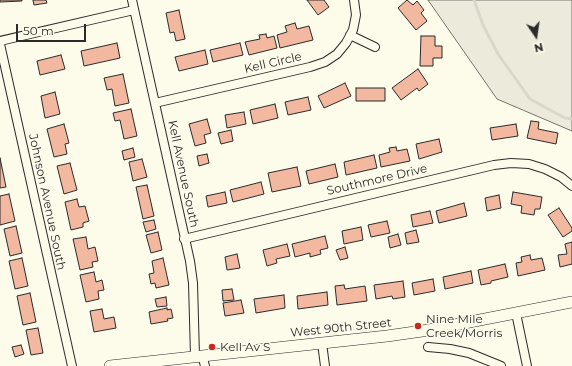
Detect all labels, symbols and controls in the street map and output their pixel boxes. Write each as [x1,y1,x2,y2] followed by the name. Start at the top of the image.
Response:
[18,16,88,42] scale bar
[516,16,556,56] north arrow
[23,23,54,38] text: 50 m
[533,40,545,56] text: N
[243,49,303,77] street label: Kell Circle
[165,119,201,229] street label: Kell Avenue South
[26,133,68,271] street label: Johnson Avenue South
[325,161,429,199] street label: Southmore Drive
[426,312,502,340] place label: Nine Mile Creek/Morris
[290,316,392,340] street label: West 90th Street
[413,321,423,331] marker: Nine Mile Creek/Morris
[220,340,270,354] place label: Kell Av S
[207,342,217,352] marker: Kell Av S

